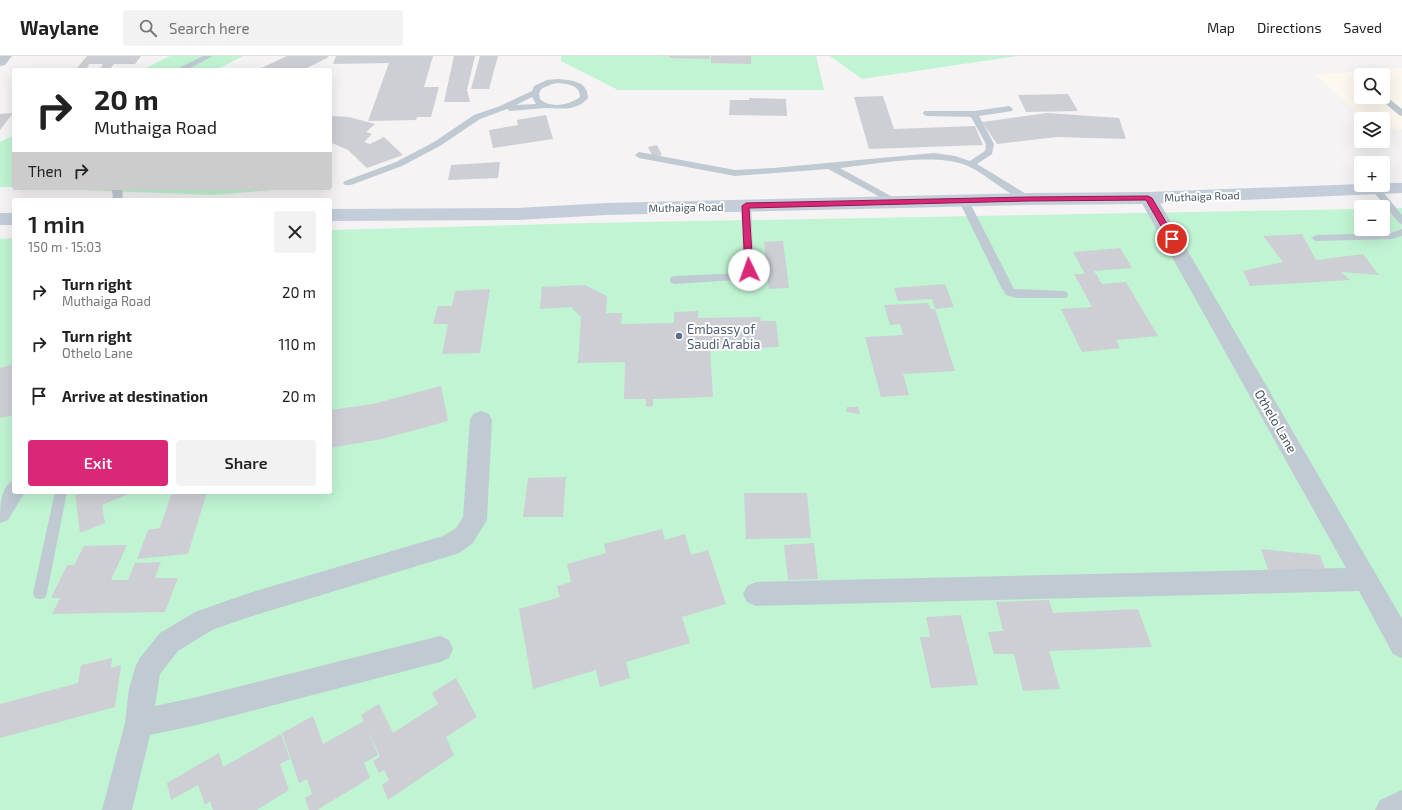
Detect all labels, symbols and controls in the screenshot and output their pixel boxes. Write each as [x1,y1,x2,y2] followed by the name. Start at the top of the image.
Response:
[123,10,403,46] search box
[20,16,99,39] text: Waylane
[137,17,159,39] icon: search
[169,19,250,37] text: Search here
[1207,19,1235,36] text: Map
[1257,19,1322,36] text: Directions
[1344,19,1382,36] text: Saved
[1354,68,1390,236] map controls
[1354,68,1390,104] button: search
[94,82,159,116] text: 20 m
[28,84,80,136] icon: right
[1354,112,1390,148] button: layers
[94,116,217,138] text: Muthaiga Road
[1354,156,1390,192] button: +
[70,160,92,182] icon: right
[28,162,62,180] text: Then
[1164,188,1240,204] street label: Muthaiga Road
[648,200,724,214] street label: Muthaiga Road
[1354,200,1390,236] button: −
[28,209,85,238] text: 1 min
[274,211,316,253] button: close
[1155,222,1189,256] pin
[1161,228,1183,250] icon: arrive
[28,239,101,255] text: 150 m · 15:03
[728,249,770,291] position arrow
[62,275,132,293] text: Turn right
[28,281,50,303] icon: right
[282,283,316,301] text: 20 m
[62,293,151,309] text: Muthaiga Road
[687,321,760,352] place label: Embassy of Saudi Arabia
[62,327,132,345] text: Turn right
[674,331,684,341] marker: Embassy of Saudi Arabia
[28,333,50,355] icon: right
[279,335,316,353] text: 110 m
[62,345,133,361] text: Othelo Lane
[28,385,50,407] icon: arrive
[1251,386,1301,456] street label: Othelo Lane
[62,387,208,405] text: Arrive at destination
[282,387,316,405] text: 20 m
[28,440,168,486] button: Exit
[176,440,316,486] button: Share

